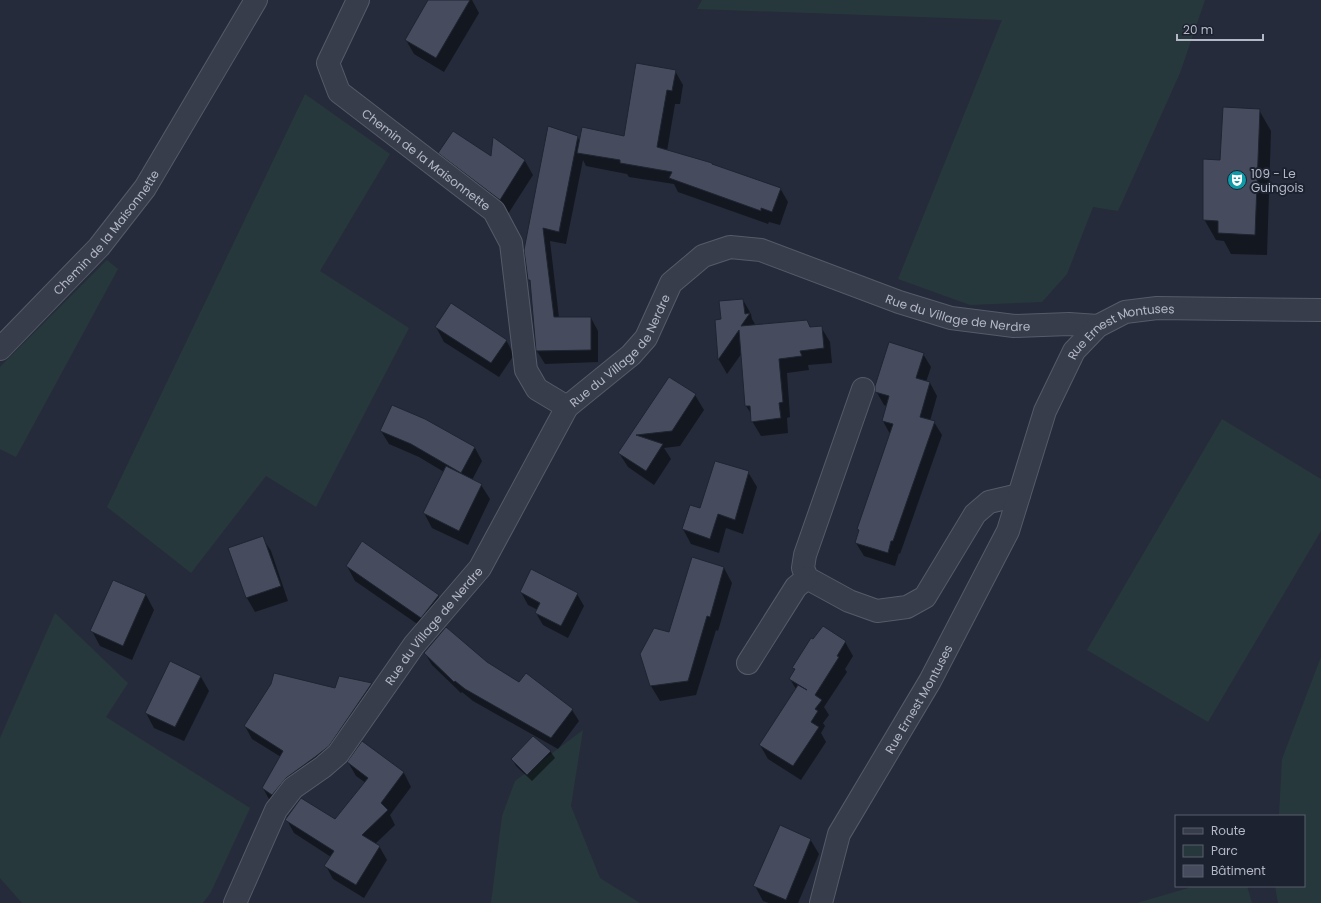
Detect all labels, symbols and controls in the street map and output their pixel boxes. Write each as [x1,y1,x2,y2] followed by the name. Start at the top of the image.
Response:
[1177,16,1263,42] scale bar
[1183,21,1213,38] text: 20 m
[359,104,494,214] street label: Chemin de la Maisonnette
[1251,165,1304,196] place label: 109 - Le Guingois
[49,166,163,298] street label: Chemin de la Maisonnette
[1226,169,1248,191] theatre icon: 109 - Le Guingois
[883,289,1031,335] street label: Rue du Village de Nerdre
[565,291,673,411] street label: Rue du Village de Nerdre
[1063,299,1175,362] street label: Rue Ernest Montuses
[380,563,486,688] street label: Rue du Village de Nerdre
[880,641,956,757] street label: Rue Ernest Montuses
[1175,815,1305,887] legend
[1211,822,1245,839] text: Route
[1211,842,1238,859] text: Parc
[1211,862,1266,879] text: Bâtiment

